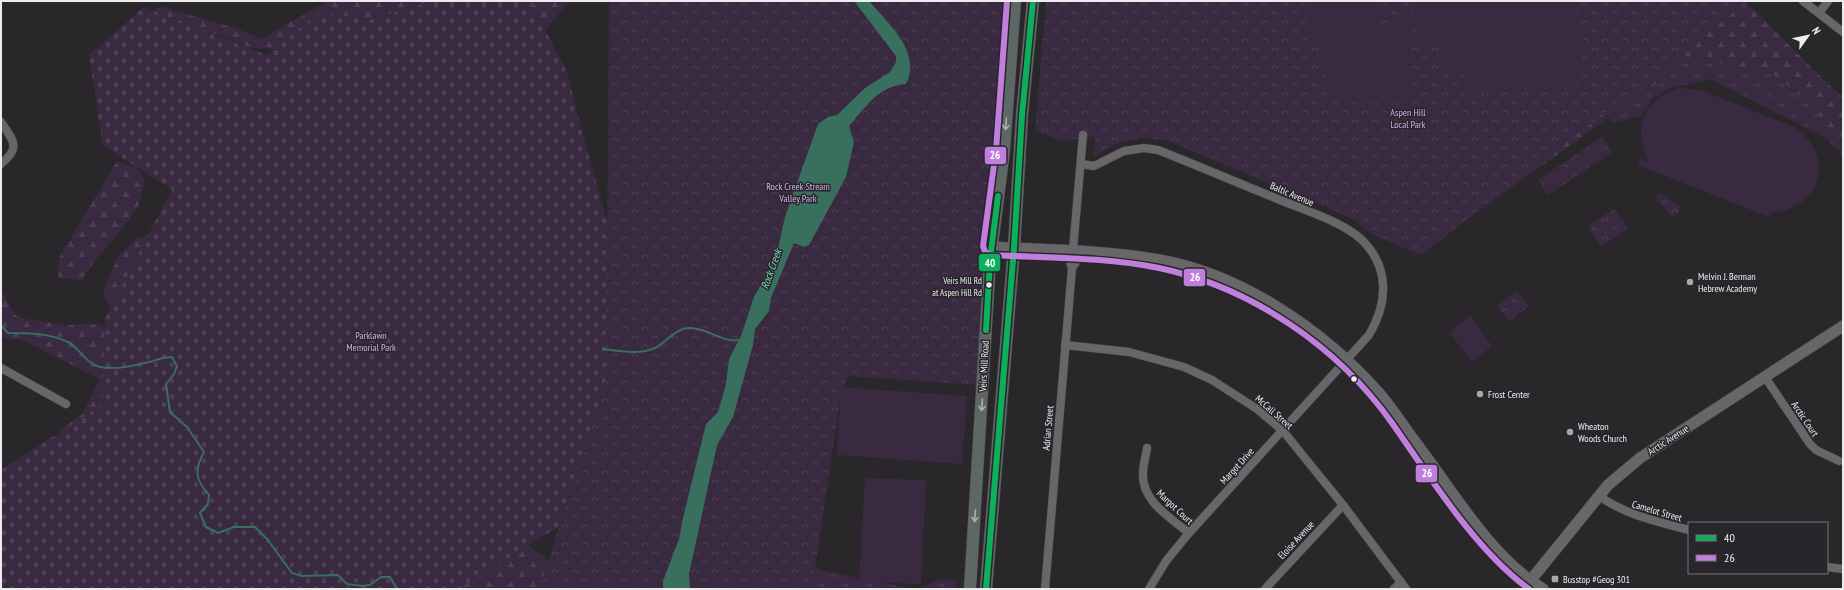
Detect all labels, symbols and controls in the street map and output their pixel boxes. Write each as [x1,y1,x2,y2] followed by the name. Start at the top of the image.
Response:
[1788,16,1828,56] north arrow
[1809,24,1824,37] text: N
[1390,106,1426,131] park label: Aspen Hill Local Park
[1002,117,1009,130] one-way arrow
[984,146,1007,165] line badge: 26
[990,148,1000,162] text: 26
[1268,179,1316,209] street label: Baltic Avenue
[766,180,830,205] park label: Rock Creek Stream Valley Park
[757,246,785,291] water label: Rock Creek
[978,253,1001,272] line badge: 40
[985,256,995,270] text: 40
[1183,268,1206,287] line badge: 26
[1190,270,1200,284] text: 26
[1698,270,1757,295] place label: Melvin J. Berman Hebrew Academy
[932,275,982,298] place label: Veirs Mill Rd at Aspen Hill Rd
[1685,277,1695,287] marker: Melvin J. Berman Hebrew Academy
[984,280,994,290] marker: Veirs Mill Rd at Aspen Hill Rd
[346,329,396,354] park label: Parklawn Memorial Park
[976,340,992,393] street label: Veirs Mill Road
[1349,374,1359,384] unlabelled marker
[1488,388,1530,401] place label: Frost Center
[1475,389,1485,399] marker: Frost Center
[1252,392,1296,432] street label: McCall Street
[979,398,986,411] one-way arrow
[1788,399,1822,439] street label: Arctic Court
[1040,405,1056,451] street label: Adrian Street
[1578,420,1627,445] place label: Wheaton Woods Church
[1645,422,1691,458] street label: Arctic Avenue
[1565,427,1575,437] marker: Wheaton Woods Church
[1217,445,1257,487] street label: Margot Drive
[1415,464,1438,483] line badge: 26
[1422,466,1432,480] text: 26
[1154,487,1196,527] street label: Margot Court
[1631,498,1684,524] street label: Camelot Street
[971,509,979,522] one-way arrow
[1275,518,1317,562] street label: Eloise Avenue
[1688,522,1828,574] legend
[1724,530,1735,545] text: 40
[1724,550,1735,565] text: 26
[1563,573,1630,586] place label: Busstop #Geog 301
[1550,574,1560,584] marker: Busstop #Geog 301

